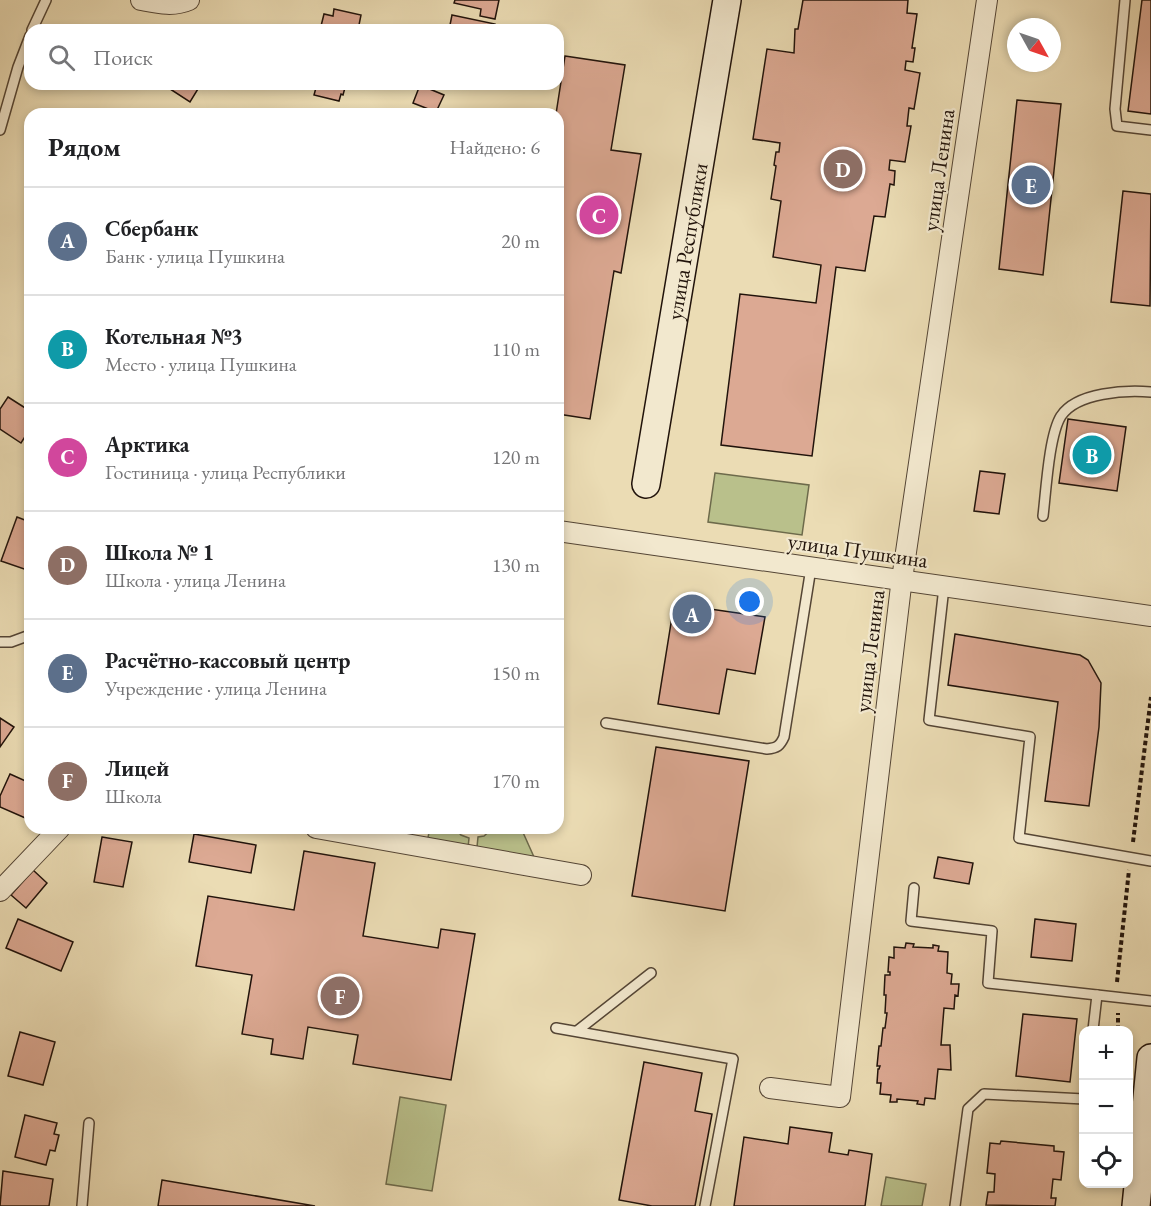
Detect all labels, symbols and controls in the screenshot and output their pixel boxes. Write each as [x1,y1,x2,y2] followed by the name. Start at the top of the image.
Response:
[1007,18,1061,72] north arrow
[24,24,564,90] search box
[45,41,78,74] icon: search
[93,43,153,72] text: Поиск
[916,107,961,233] street label: улица Ленина
[48,130,121,164] text: Рядом
[449,134,540,160] text: Найдено: 6
[824,146,862,192] pin: D
[660,160,715,322] street label: улица Республики
[1012,162,1050,207] pin: E
[580,192,618,238] pin: C
[105,214,198,243] text: Сбербанк
[60,228,75,254] text: A
[501,228,540,254] text: 20 m
[105,243,285,269] text: Банк · улица Пушкина
[105,322,243,351] text: Котельная №3
[61,336,74,362] text: B
[492,336,540,362] text: 110 m
[105,351,297,377] text: Место · улица Пушкина
[105,430,189,459] text: Арктика
[1072,432,1112,478] pin: B
[60,444,75,470] text: C
[492,444,540,470] text: 120 m
[105,459,346,485] text: Гостиница · улица Республики
[786,526,930,575] street label: улица Пушкина
[105,538,214,567] text: Школа № 1
[60,552,75,578] text: D
[492,552,540,578] text: 130 m
[105,567,286,593] text: Школа · улица Ленина
[735,587,764,616] your location
[848,588,891,714] street label: улица Ленина
[672,592,712,636] pin: A
[105,646,350,675] text: Расчётно-кассовый центр
[62,660,73,686] text: E
[492,660,540,686] text: 150 m
[105,675,327,701] text: Учреждение · улица Ленина
[105,754,169,783] text: Лицей
[62,768,73,794] text: F
[492,768,540,794] text: 170 m
[105,783,162,809] text: Школа
[320,974,360,1018] pin: F
[1079,1026,1133,1188] map controls
[1079,1026,1133,1080] button: +
[1079,1080,1133,1134] button: −
[1079,1134,1133,1188] button: locate

